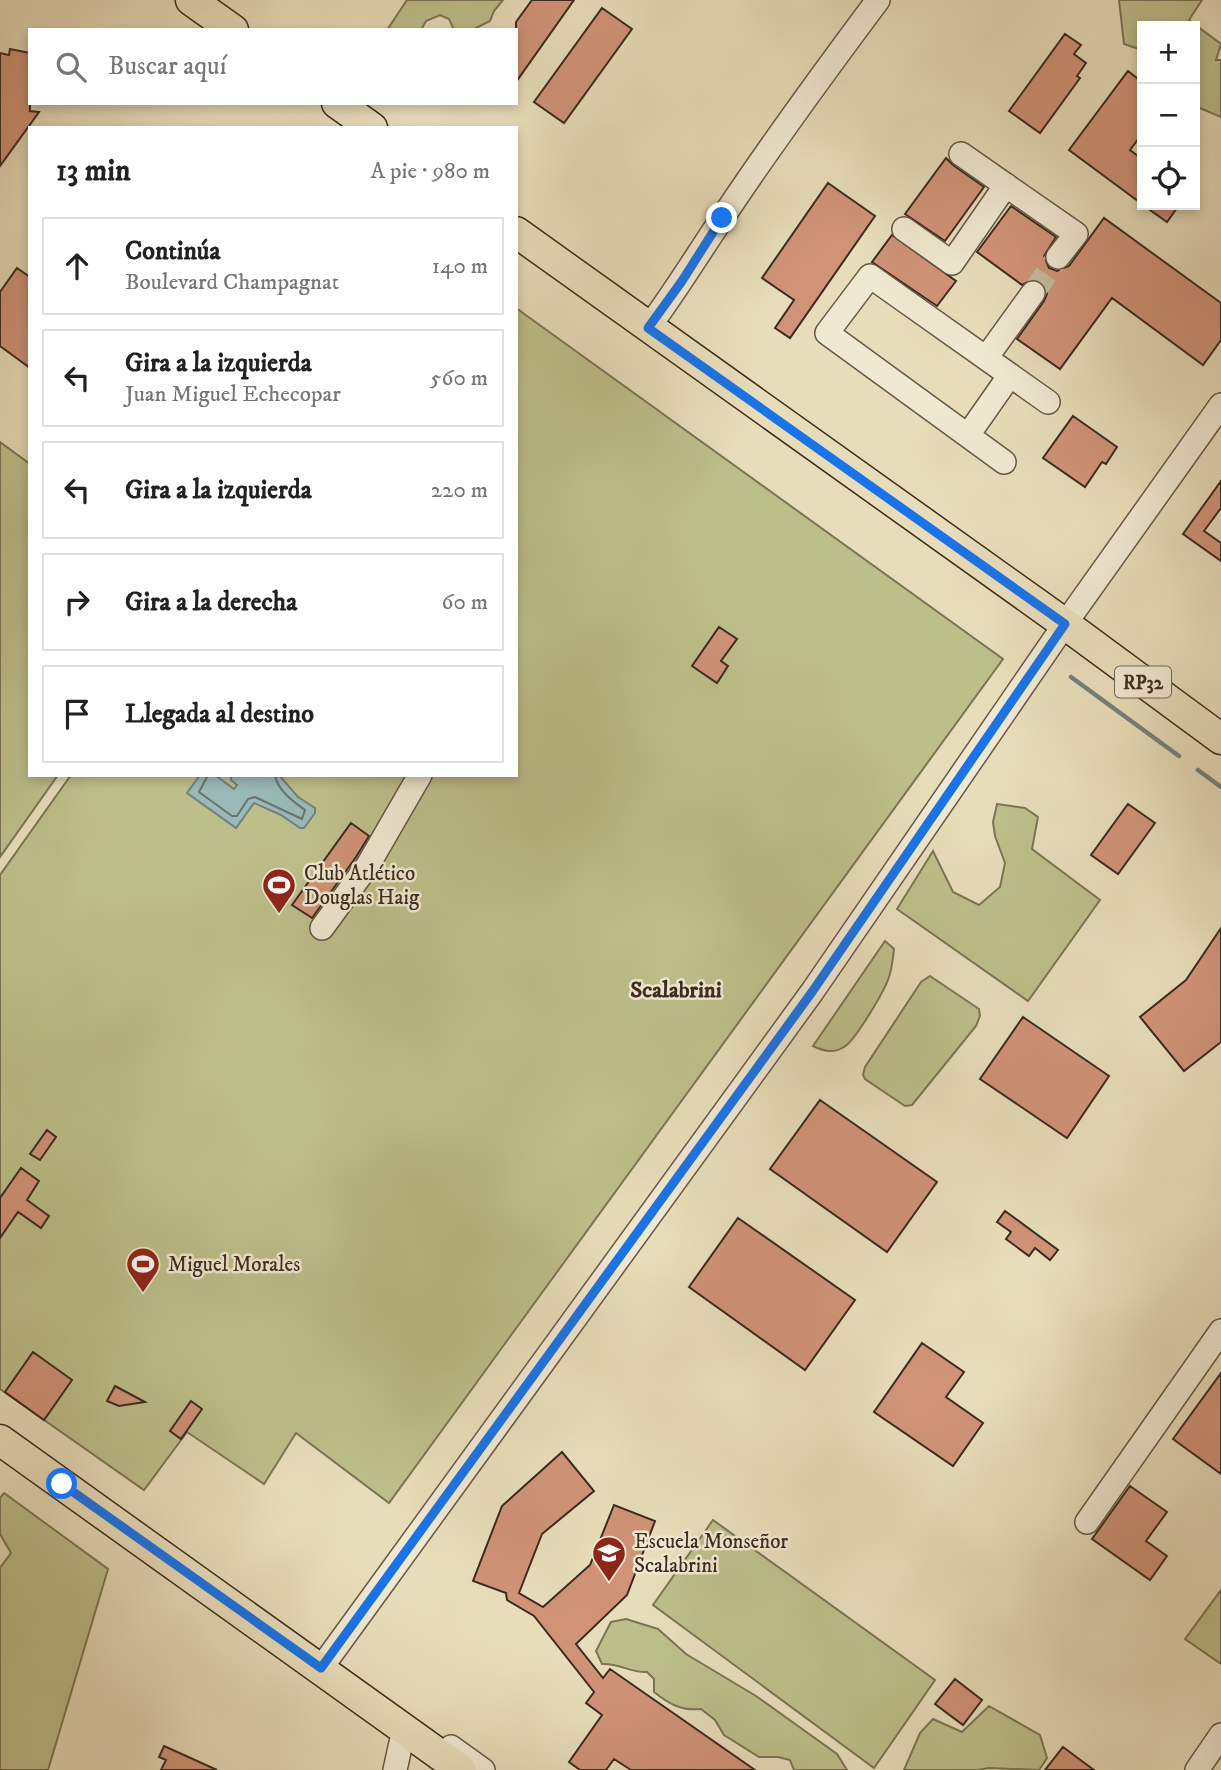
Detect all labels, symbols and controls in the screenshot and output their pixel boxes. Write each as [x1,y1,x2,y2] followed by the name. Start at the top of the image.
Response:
[1137,21,1200,210] map controls
[1137,21,1200,84] button: +
[28,28,518,105] search box
[52,48,90,86] icon: search
[108,50,226,83] text: Buscar aquí
[1137,84,1200,147] button: −
[1137,147,1200,210] button: locate
[56,153,131,190] text: 13 min
[370,157,490,186] text: A pie · 980 m
[706,202,737,233] route end
[125,235,220,268] text: Continúa
[58,247,96,285] icon: ahead
[432,252,488,281] text: 140 m
[125,268,339,297] text: Boulevard Champagnat
[125,347,312,380] text: Gira a la izquierda
[58,359,96,397] icon: left
[430,364,488,393] text: 560 m
[125,380,341,409] text: Juan Miguel Echecopar
[58,471,96,509] icon: left
[125,474,312,507] text: Gira a la izquierda
[431,476,488,505] text: 220 m
[58,583,96,621] icon: right
[125,586,297,619] text: Gira a la derecha
[441,588,488,617] text: 60 m
[1115,666,1171,698] road number: RP32
[58,695,96,733] icon: arrive
[125,698,314,731] text: Llegada al destino
[304,861,420,911] place label: Club Atlético Douglas Haig
[260,866,298,915] sports icon: Club Atlético Douglas Haig
[630,976,722,1005] district label: Scalabrini
[124,1245,162,1294] sports icon: Miguel Morales
[168,1252,300,1278] place label: Miguel Morales
[46,1468,77,1499] route start
[634,1529,788,1579] place label: Escuela Monseñor Scalabrini
[590,1534,628,1583] school or university icon: Escuela Monseñor Scalabrini

